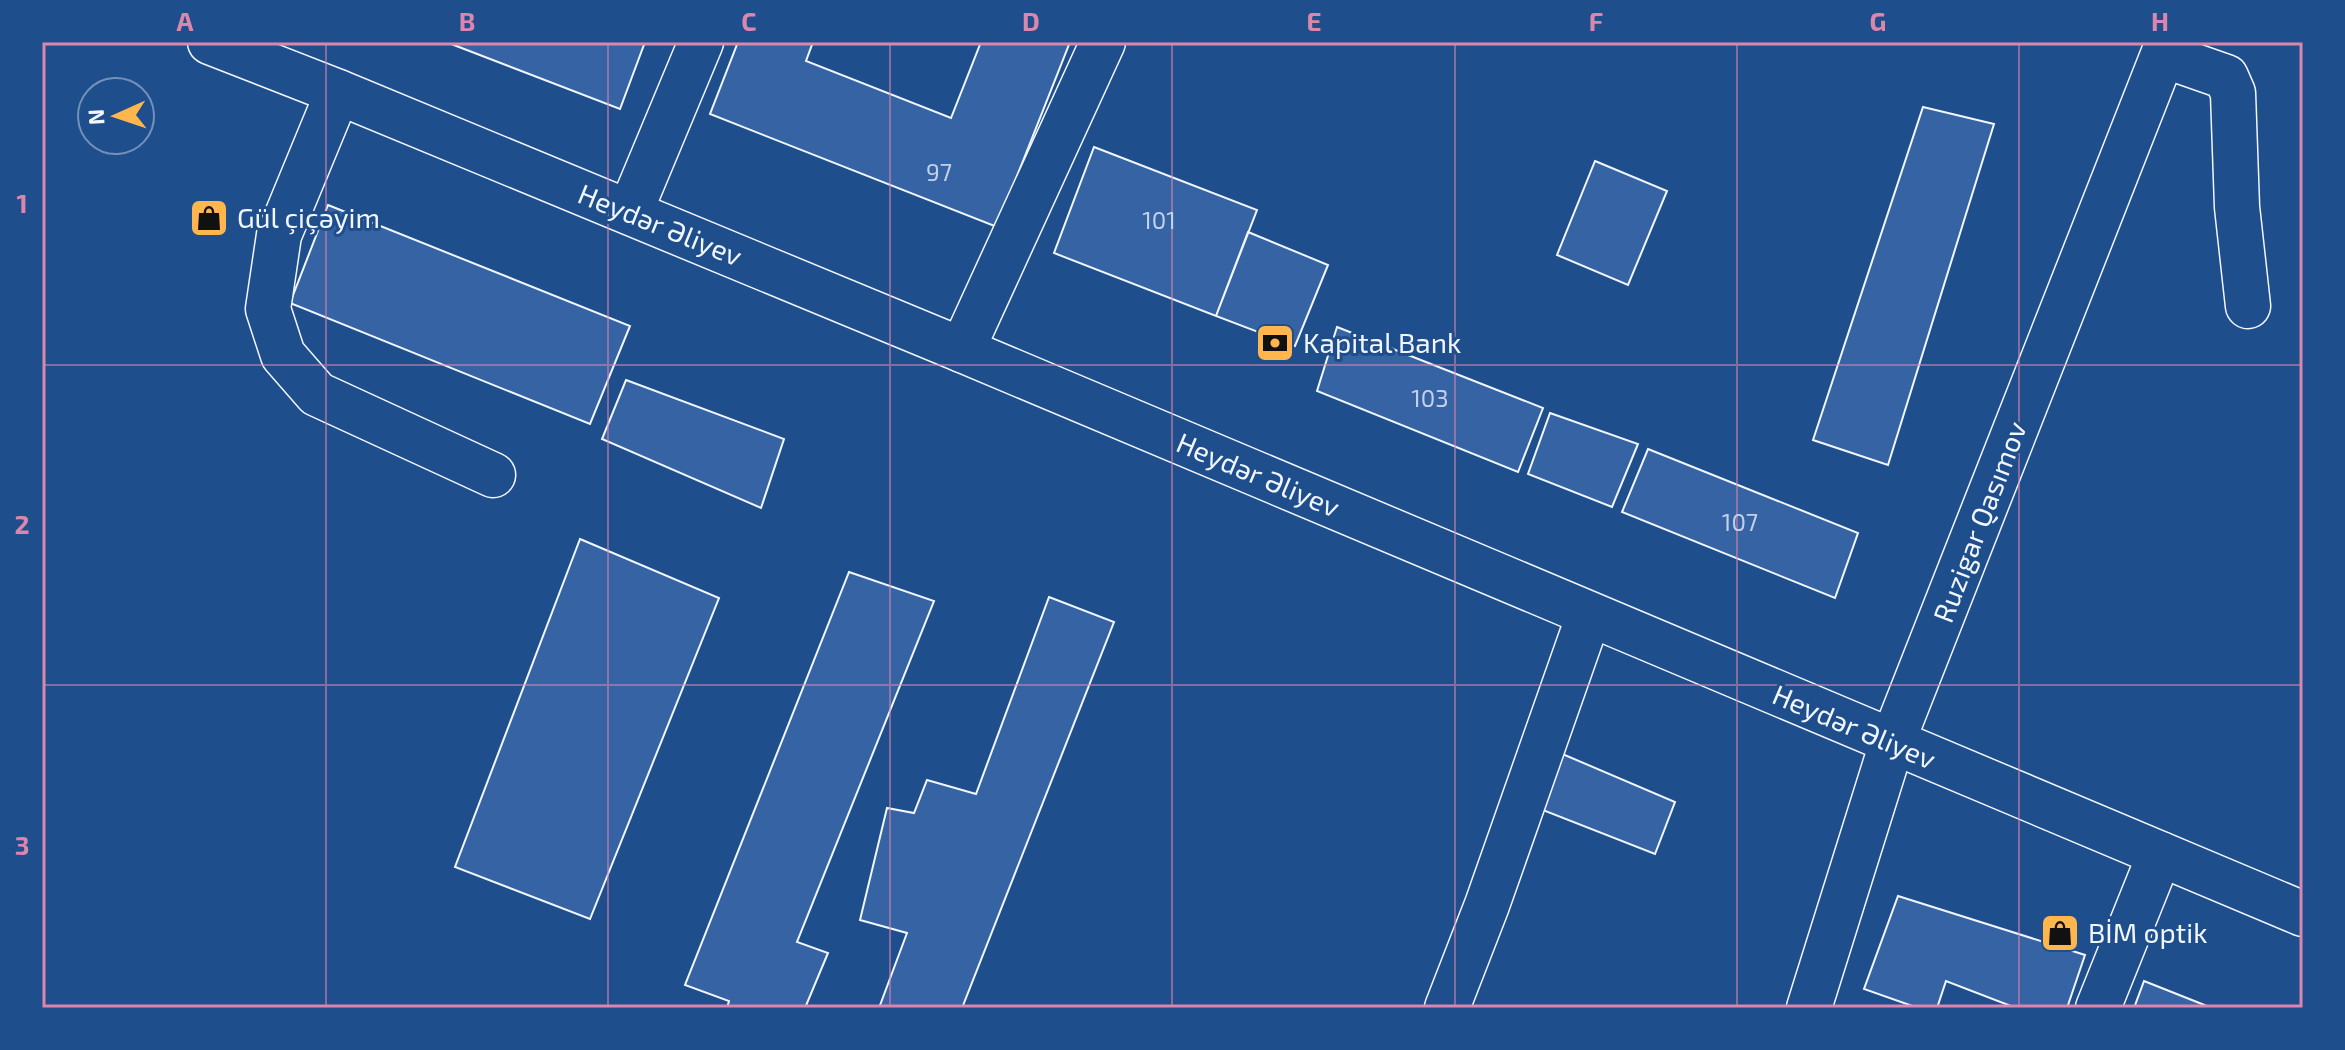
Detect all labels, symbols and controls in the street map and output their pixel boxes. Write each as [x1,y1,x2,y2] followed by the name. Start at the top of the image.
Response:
[177,5,194,36] text: A
[459,5,475,36] text: B
[741,5,757,36] text: C
[1022,5,1040,36] text: D
[1306,5,1322,36] text: E
[1589,5,1603,36] text: F
[1870,5,1886,36] text: G
[2151,5,2169,36] text: H
[76,76,156,156] north arrow
[82,108,108,126] text: N
[926,157,952,186] house number: 97
[573,176,747,272] street label: Heydər Əliyev
[16,187,28,218] text: 1
[188,197,230,239] shop icon: Gül çiçəyim
[237,200,380,235] place label: Gül çiçəyim
[1142,205,1176,234] house number: 101
[1254,322,1296,364] bank icon: Kapital Bank
[1303,325,1461,359] place label: Kapital Bank
[1411,383,1449,412] house number: 103
[1925,416,2033,627] street label: Ruzigar Qasımov
[1172,424,1345,524] street label: Heydər Əliyev
[1722,507,1758,536] house number: 107
[14,508,30,539] text: 2
[1768,676,1941,776] street label: Heydər Əliyev
[15,829,29,860] text: 3
[2039,912,2081,954] shop icon: BİM optik
[2088,915,2207,949] place label: BİM optik

